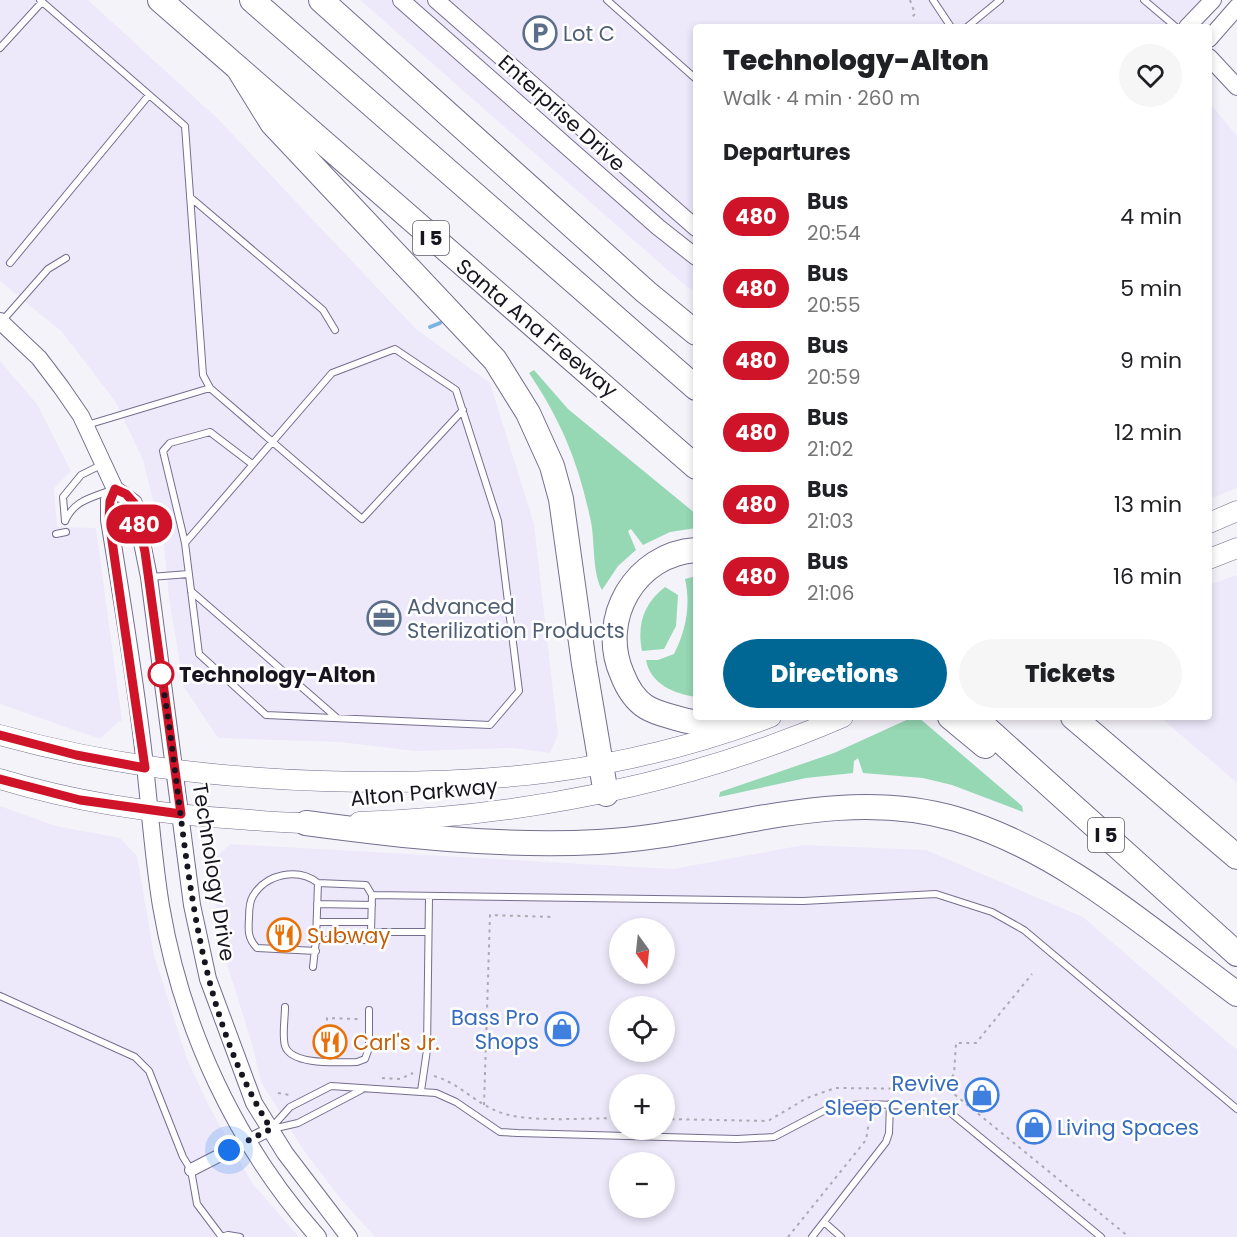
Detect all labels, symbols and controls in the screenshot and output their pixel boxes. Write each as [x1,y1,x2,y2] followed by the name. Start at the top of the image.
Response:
[522,15,558,51] parking icon: Lot C
[563,19,615,48] place label: Lot C
[723,41,989,80] text: Technology-Alton
[1119,44,1182,107] button: heart
[492,48,632,178] street label: Enterprise Drive
[723,84,920,112] text: Walk · 4 min · 260 m
[723,137,851,168] text: Departures
[807,186,849,217] text: Bus
[1120,201,1182,232] text: 4 min
[735,202,777,231] text: 480
[807,219,860,247] text: 20:54
[413,221,449,255] road number: I 5
[450,252,624,404] street label: Santa Ana Freeway
[807,258,849,289] text: Bus
[1120,273,1182,304] text: 5 min
[735,274,777,303] text: 480
[807,291,860,319] text: 20:55
[807,330,849,361] text: Bus
[1120,345,1182,376] text: 9 min
[735,346,777,375] text: 480
[807,363,860,391] text: 20:59
[807,402,849,433] text: Bus
[1114,417,1182,448] text: 12 min
[735,418,777,447] text: 480
[807,435,853,463] text: 21:02
[807,474,849,505] text: Bus
[1114,489,1182,520] text: 13 min
[735,490,777,519] text: 480
[104,504,174,544] line badge: 480
[807,507,854,535] text: 21:03
[118,510,160,539] text: 480
[807,546,849,577] text: Bus
[1113,561,1182,592] text: 16 min
[735,562,777,591] text: 480
[807,579,854,607] text: 21:06
[407,592,625,645] place label: Advanced Sterilization Products
[366,600,402,636] office icon: Advanced Sterilization Products
[723,639,947,708] button: Directions
[959,639,1182,708] button: Tickets
[179,660,376,689] place label: Technology-Alton
[148,661,174,687] marker: Technology-Alton
[349,771,499,813] street label: Alton Parkway
[186,781,242,963] street label: Technology Drive
[1088,818,1124,852] road number: I 5
[266,917,302,953] restaurant icon: Subway
[609,918,675,984] north arrow
[609,918,675,1218] map controls
[307,921,390,950] place label: Subway
[609,996,675,1062] button: locate
[451,1003,539,1056] place label: Bass Pro Shops
[544,1011,580,1047] shop icon: Bass Pro Shops
[312,1024,348,1060] restaurant icon: Carl's Jr.
[353,1028,440,1057] place label: Carl's Jr.
[824,1069,959,1122] place label: Revive Sleep Center
[609,1074,675,1140] button: +
[964,1077,1000,1113] shop icon: Revive Sleep Center
[1016,1109,1052,1145] shop icon: Living Spaces
[1057,1113,1199,1142] place label: Living Spaces
[214,1135,244,1165] your location
[609,1152,675,1218] button: −

